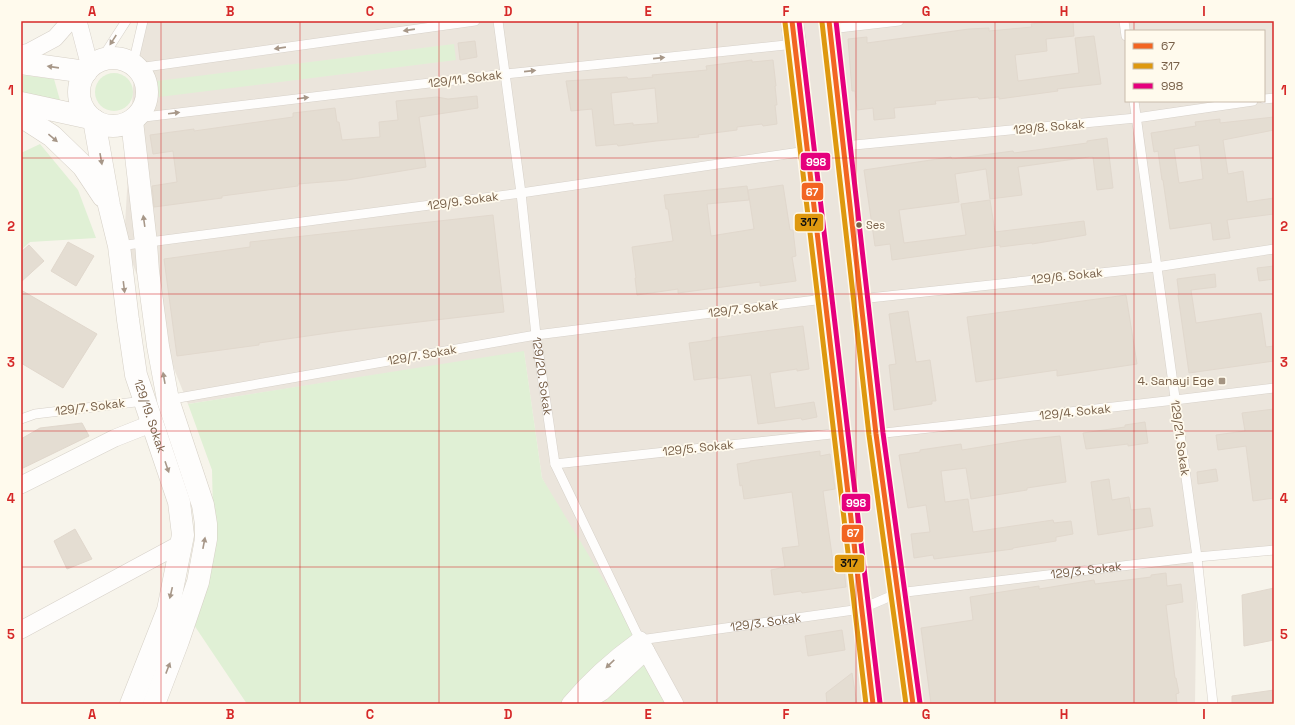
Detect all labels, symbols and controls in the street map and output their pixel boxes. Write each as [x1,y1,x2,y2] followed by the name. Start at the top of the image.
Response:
[88,3,97,20] text: A
[226,3,235,20] text: B
[366,3,374,20] text: C
[504,3,513,20] text: D
[644,3,652,20] text: E
[783,3,790,20] text: F
[922,3,930,20] text: G
[1060,3,1068,20] text: H
[1202,3,1206,20] text: I
[403,27,415,33] one-way arrow
[1125,30,1265,102] legend
[110,34,117,46] one-way arrow
[1161,38,1175,54] text: 67
[274,45,286,51] one-way arrow
[653,55,665,61] one-way arrow
[1161,58,1180,74] text: 317
[47,64,60,70] one-way arrow
[427,66,503,91] street label: 129/11. Sokak
[524,68,536,75] one-way arrow
[1161,78,1183,94] text: 998
[8,82,14,99] text: 1
[1281,82,1287,99] text: 1
[297,95,309,101] one-way arrow
[168,110,180,116] one-way arrow
[1013,116,1086,138] street label: 129/8. Sokak
[48,133,58,142] one-way arrow
[800,152,831,171] line badge: 998
[98,153,104,165] one-way arrow
[806,155,826,169] text: 998
[801,182,824,201] line badge: 67
[806,185,818,199] text: 67
[427,188,500,214] street label: 129/9. Sokak
[794,213,824,232] line badge: 317
[140,215,147,227] one-way arrow
[800,215,818,229] text: 317
[7,218,15,235] text: 2
[866,218,885,232] place label: Ses
[1280,218,1288,235] text: 2
[854,220,864,230] marker: Ses
[1031,264,1104,288] street label: 129/6. Sokak
[121,280,127,293] one-way arrow
[707,297,779,321] street label: 129/7. Sokak
[528,336,556,417] street label: 129/20. Sokak
[386,341,458,369] street label: 129/7. Sokak
[7,354,15,371] text: 3
[1280,354,1288,371] text: 3
[161,371,167,384] one-way arrow
[1137,373,1214,389] place label: 4. Sanayi Ege
[1217,376,1227,386] marker: 4. Sanayi Ege
[130,377,170,455] street label: 129/19. Sokak
[54,395,126,419] street label: 129/7. Sokak
[1167,399,1193,477] street label: 129/21. Sokak
[1039,400,1112,424] street label: 129/4. Sokak
[662,436,735,460] street label: 129/5. Sokak
[164,461,170,473] one-way arrow
[7,490,15,507] text: 4
[1280,490,1288,507] text: 4
[841,493,871,512] line badge: 998
[846,496,866,510] text: 998
[841,524,864,543] line badge: 67
[847,526,859,540] text: 67
[202,537,208,549] one-way arrow
[834,554,865,573] line badge: 317
[840,556,858,570] text: 317
[1050,558,1123,583] street label: 129/3. Sokak
[168,587,174,599] one-way arrow
[729,609,803,635] street label: 129/3. Sokak
[7,626,15,643] text: 5
[1280,626,1288,643] text: 5
[605,659,615,669] one-way arrow
[166,661,172,673] one-way arrow
[88,706,97,723] text: A
[226,706,235,723] text: B
[366,706,374,723] text: C
[504,706,513,723] text: D
[644,706,652,723] text: E
[783,706,790,723] text: F
[922,706,930,723] text: G
[1060,706,1068,723] text: H
[1202,706,1206,723] text: I

